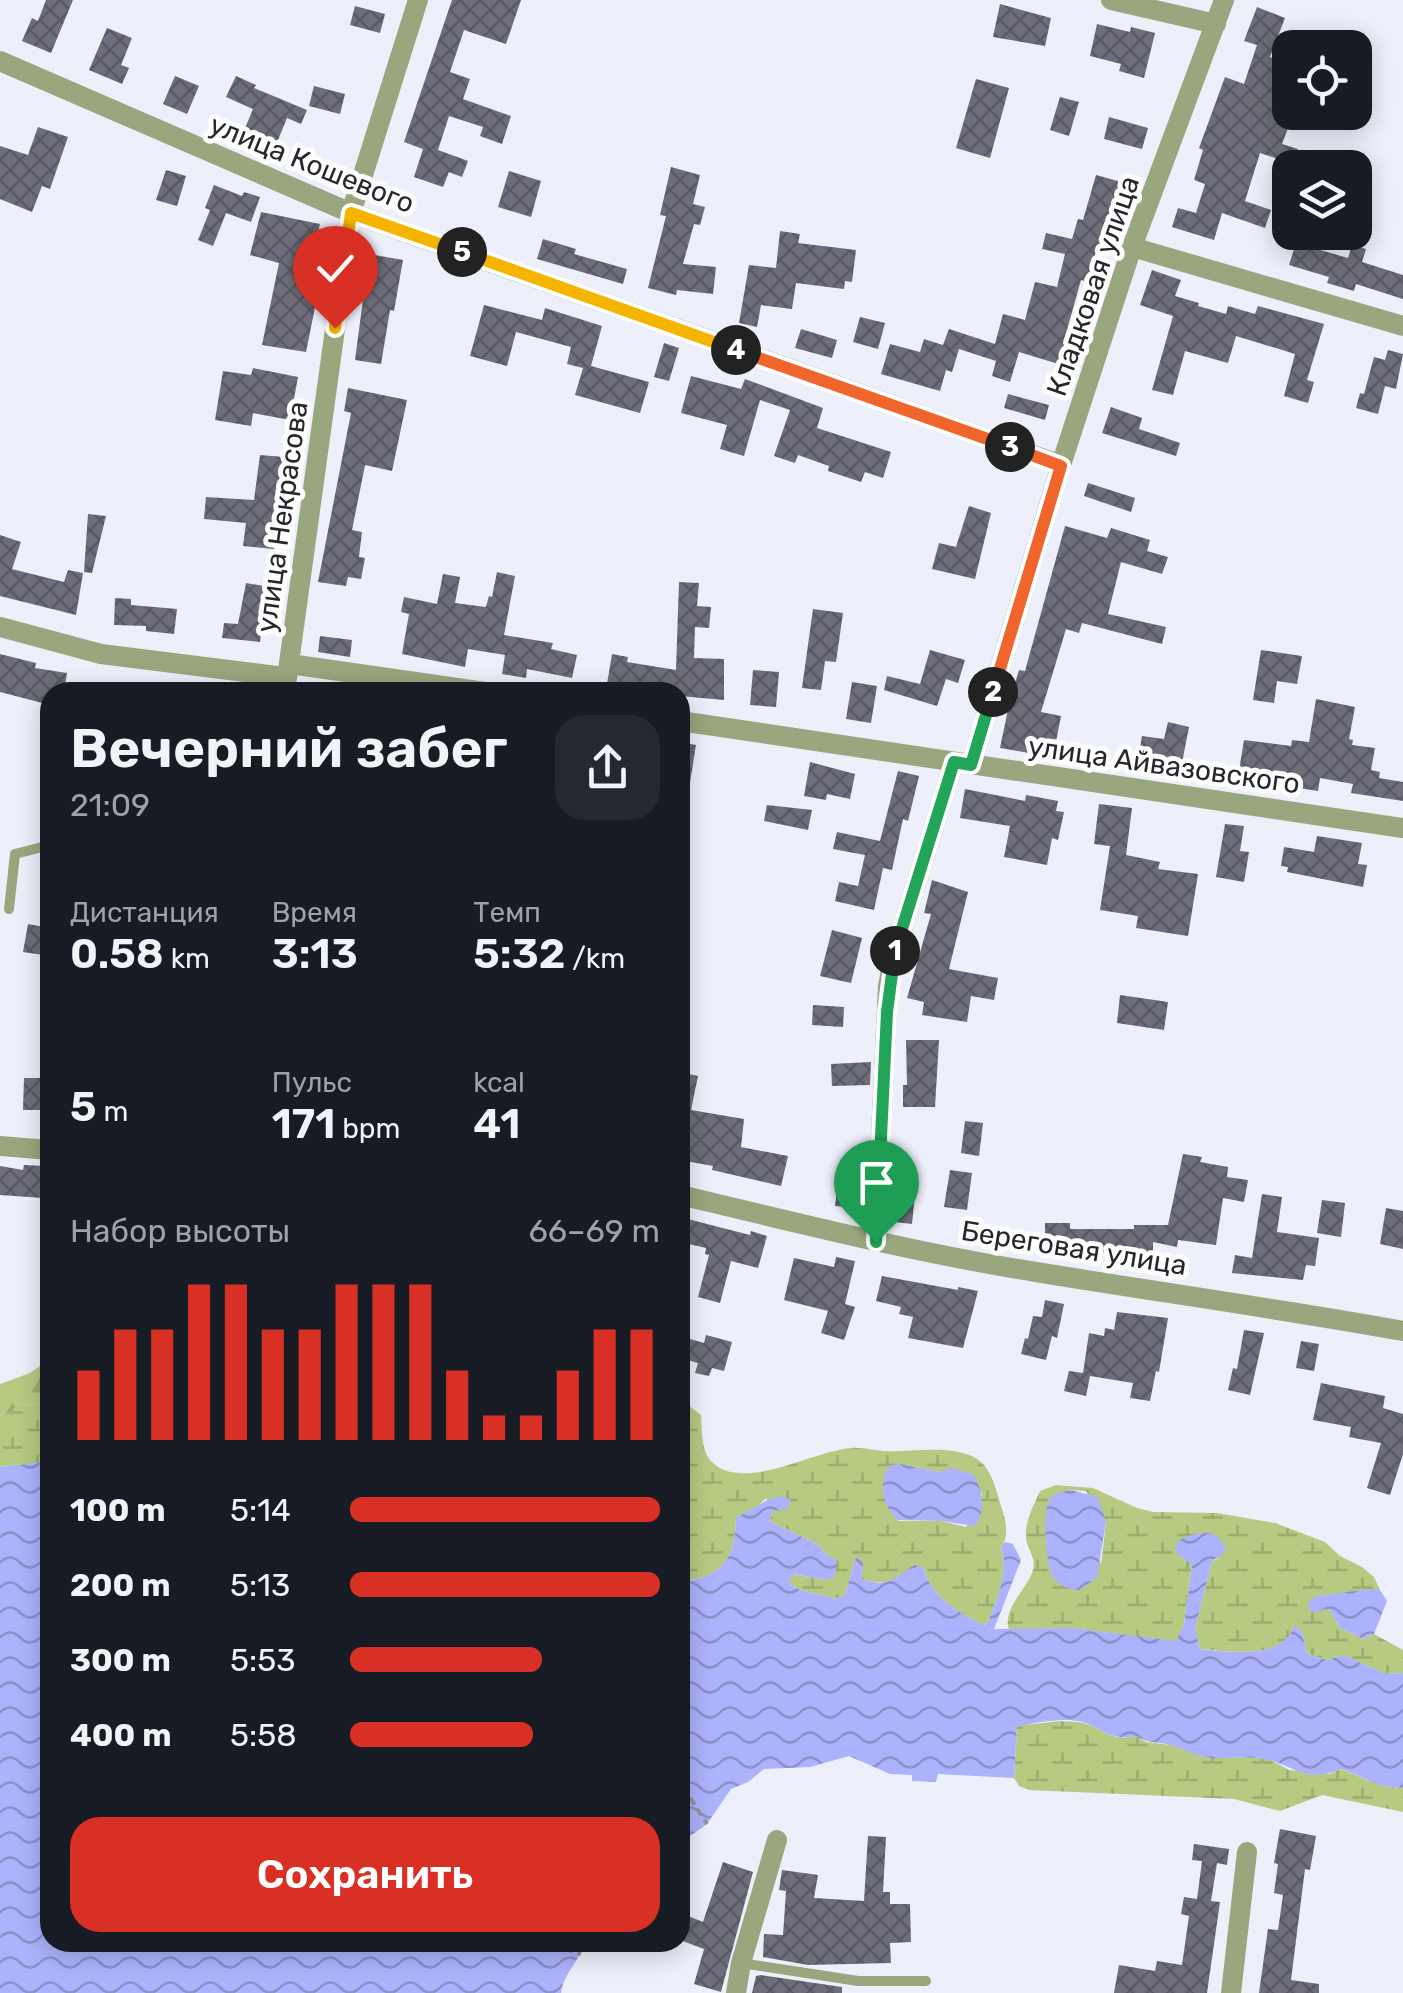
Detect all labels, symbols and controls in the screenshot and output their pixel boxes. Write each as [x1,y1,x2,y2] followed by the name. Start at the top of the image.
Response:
[1272,30,1372,250] map controls
[1272,30,1372,130] button: locate
[205,108,419,220] street label: улица Кошевого
[1272,150,1372,250] button: layers
[1040,172,1146,400] street label: Кладковая улица
[293,226,378,329] pin
[437,227,487,277] pin: 5
[453,235,471,268] text: 5
[308,241,363,296] icon: check
[711,325,761,375] pin: 4
[726,333,746,366] text: 4
[249,399,315,635] street label: улица Некрасова
[985,422,1035,472] pin: 3
[1001,430,1019,463] text: 3
[968,667,1018,717] pin: 2
[984,675,1002,708] text: 2
[555,715,660,820] button: share
[70,716,508,781] text: Вечерний забег
[1026,730,1302,800] street label: улица Айвазовского
[70,786,150,824] text: 21:09
[70,896,219,929] text: Дистанция
[272,896,357,929] text: Время
[473,896,541,929] text: Темп
[870,926,920,976] pin: 1
[70,929,164,979] text: 0.58
[272,929,358,979] text: 3:13
[473,929,565,979] text: 5:32
[888,934,902,967] text: 1
[164,942,210,975] text: km
[565,942,625,975] text: /km
[272,1066,352,1099] text: Пульс
[473,1066,525,1099] text: kcal
[70,1082,97,1132] text: 5
[97,1095,128,1128] text: m
[272,1099,335,1149] text: 171
[473,1099,520,1149] text: 41
[335,1112,400,1145] text: bpm
[834,1140,919,1243] pin
[849,1155,904,1210] icon: arrive
[70,1212,290,1250] text: Набор высоты
[528,1212,660,1250] text: 66–69 m
[959,1214,1189,1282] street label: Береговая улица
[70,1491,166,1529] text: 100 m
[230,1491,291,1529] text: 5:14
[70,1566,170,1604] text: 200 m
[230,1566,290,1604] text: 5:13
[70,1641,171,1679] text: 300 m
[230,1641,295,1679] text: 5:53
[70,1716,172,1754] text: 400 m
[230,1716,297,1754] text: 5:58
[70,1817,660,1932] button: Сохранить

